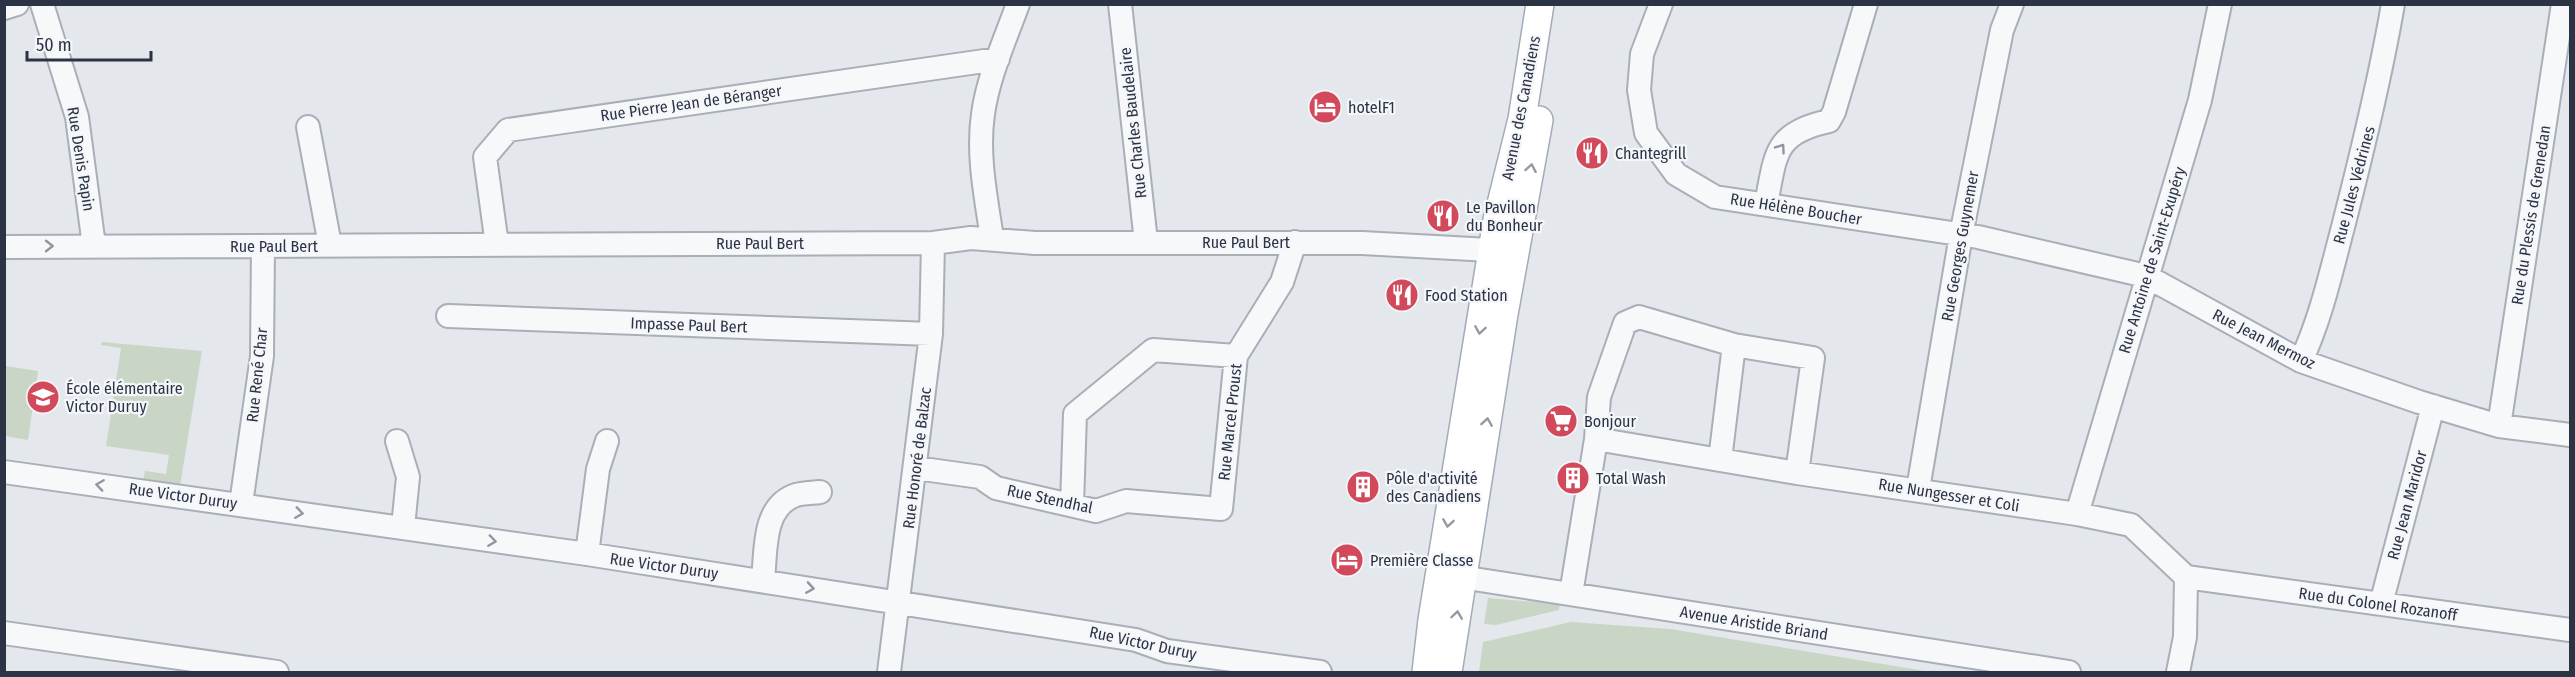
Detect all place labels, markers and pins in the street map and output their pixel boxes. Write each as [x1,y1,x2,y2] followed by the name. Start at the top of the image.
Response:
[1307,89,1343,125] hotel icon: hotelF1
[1348,98,1395,117] place label: hotelF1
[1574,135,1610,171] restaurant icon: Chantegrill
[1615,144,1686,163] place label: Chantegrill
[1425,198,1461,234] restaurant icon: Le Pavillon du Bonheur
[1466,198,1543,235] place label: Le Pavillon du Bonheur
[1384,277,1420,313] restaurant icon: Food Station
[1425,286,1508,305] place label: Food Station
[25,379,61,415] school or university icon: École élémentaire Victor Duruy
[66,379,183,416] place label: École élémentaire Victor Duruy
[1543,403,1579,439] supermarket icon: Bonjour
[1584,412,1636,431] place label: Bonjour
[1555,460,1591,496] building icon: Total Wash
[1345,469,1381,505] building icon: Pôle d'activité des Canadiens
[1386,469,1481,506] place label: Pôle d'activité des Canadiens
[1596,469,1666,488] place label: Total Wash
[1329,542,1365,578] hotel icon: Première Classe
[1370,551,1473,570] place label: Première Classe

